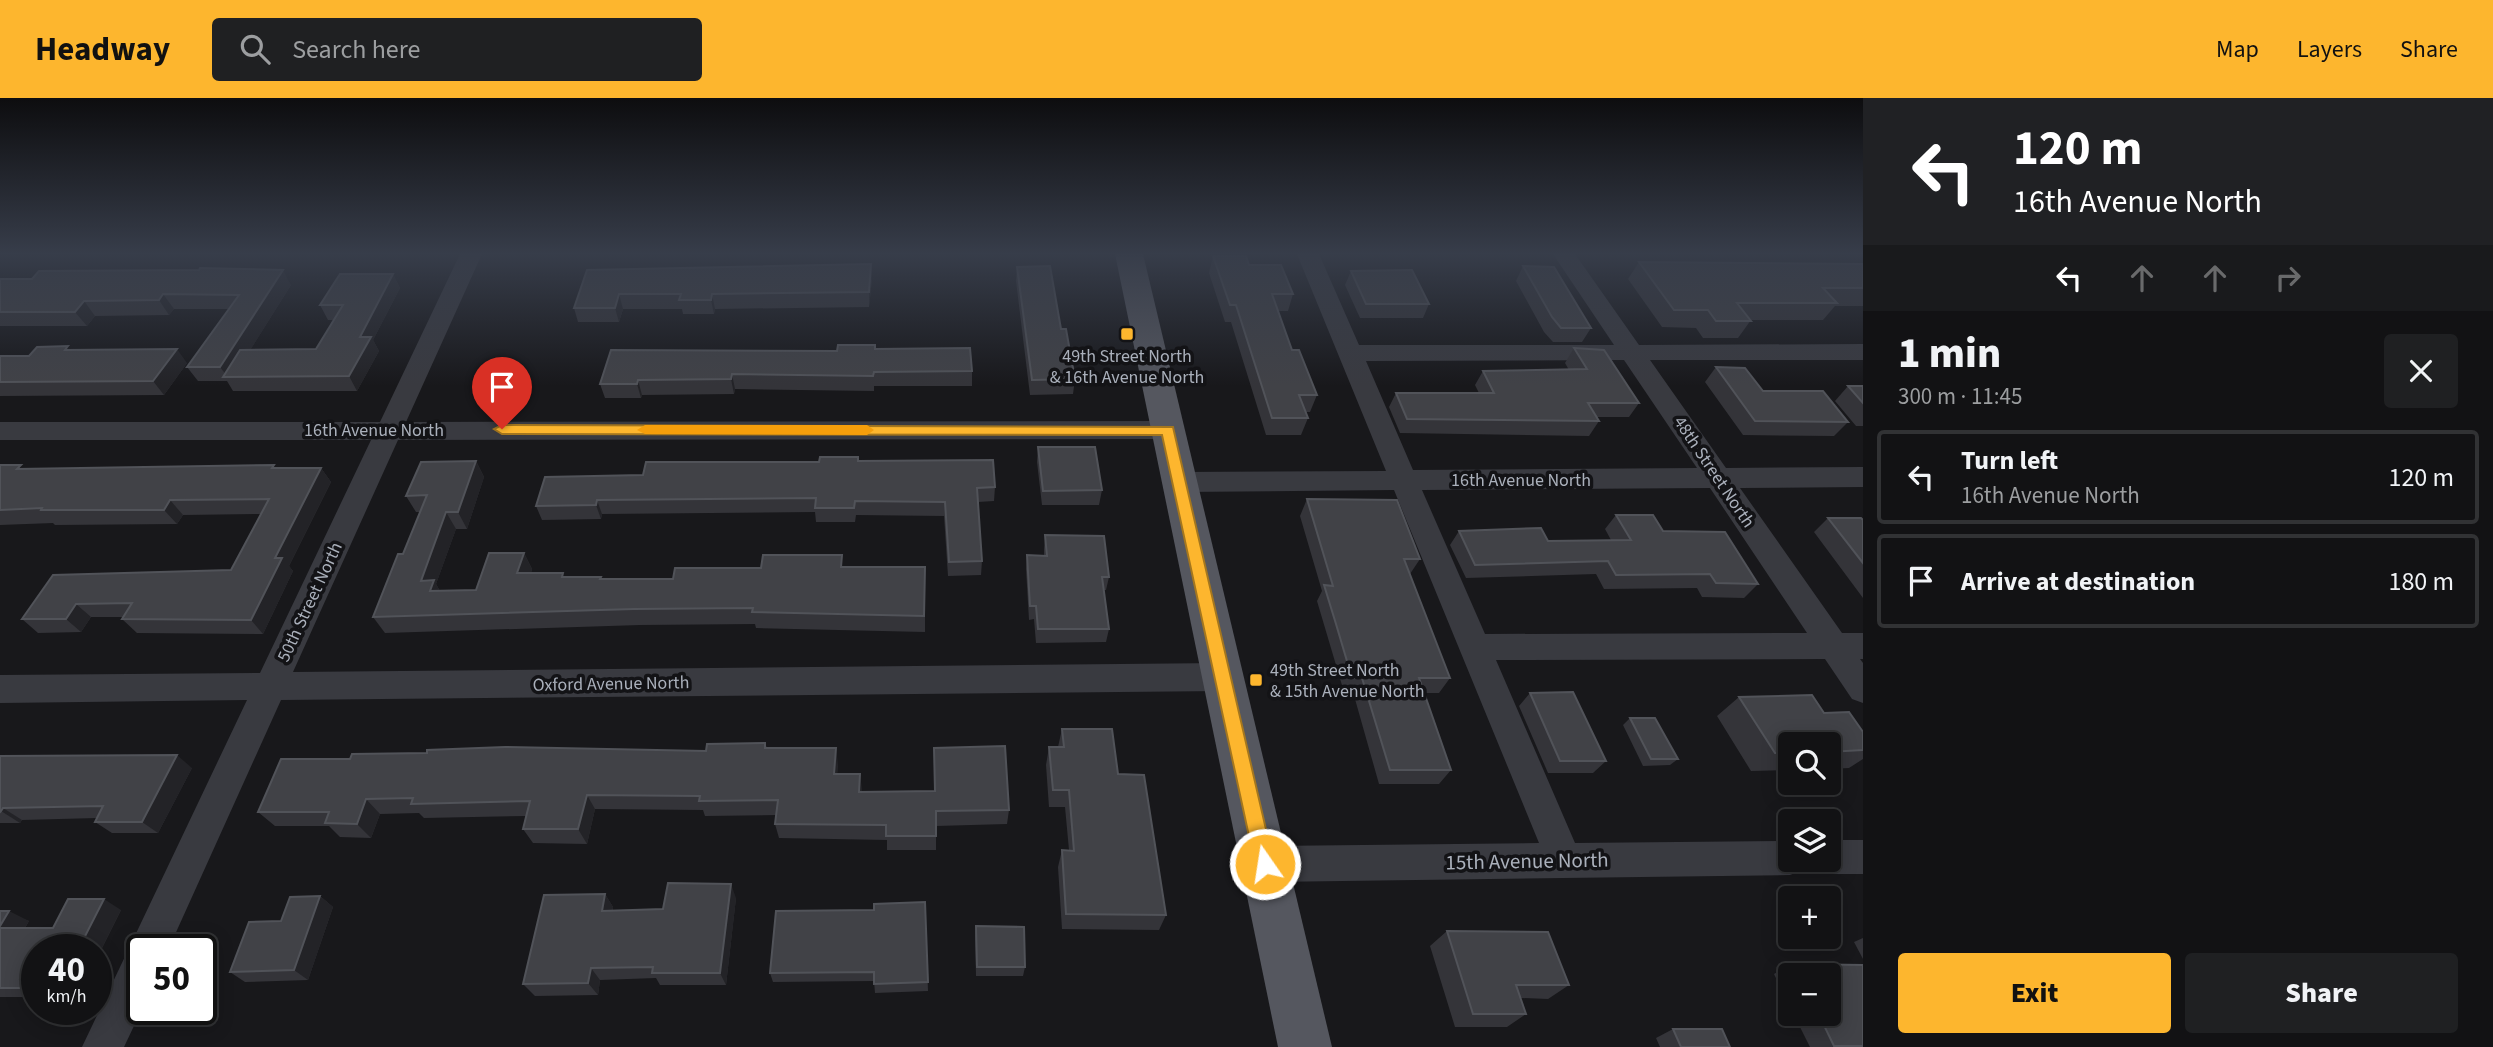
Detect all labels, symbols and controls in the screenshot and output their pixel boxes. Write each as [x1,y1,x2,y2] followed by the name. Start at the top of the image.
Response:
[212,18,702,81] search box
[35,26,170,73] text: Headway
[236,30,274,68] icon: search
[292,31,420,68] text: Search here
[2216,32,2259,67] text: Map
[2297,32,2362,67] text: Layers
[2400,32,2458,67] text: Share
[2013,114,2142,184] text: 120 m
[1898,126,1989,217] icon: left
[2013,179,2262,225] text: 16th Avenue North
[2050,259,2088,297] icon: left
[2123,259,2161,297] icon: ahead
[2196,259,2234,297] icon: ahead
[2269,259,2307,297] icon: right
[1898,324,2001,384] text: 1 min
[1119,326,1135,342] marker: 49th Street North & 16th Avenue North
[2384,334,2458,408] button: close
[1050,344,1204,390] place label: 49th Street North & 16th Avenue North
[472,357,532,429] pin
[483,368,521,406] icon: arrive
[1898,380,2022,413] text: 300 m · 11:45
[1667,411,1761,533] street label: 48th Street North
[304,418,444,443] street label: 16th Avenue North
[1961,442,2058,479] text: Turn left
[1902,458,1940,496] icon: left
[2388,459,2454,496] text: 120 m
[1451,468,1591,493] street label: 16th Avenue North
[1961,479,2140,512] text: 16th Avenue North
[271,538,349,666] street label: 50th Street North
[1902,562,1940,600] icon: arrive
[1961,563,2195,600] text: Arrive at destination
[2388,563,2454,600] text: 180 m
[1270,658,1425,704] place label: 49th Street North & 15th Avenue North
[532,670,690,698] street label: Oxford Avenue North
[1248,672,1264,688] marker: 49th Street North & 15th Avenue North
[1778,732,1841,1026] map controls
[1778,732,1841,795] button: search
[1778,809,1841,872] button: layers
[1228,827,1302,901] position arrow
[1445,845,1609,877] street label: 15th Avenue North
[1778,886,1841,949] button: +
[126,934,217,1025] speed limit sign: 50
[48,945,85,995] text: 40
[1898,953,2171,1033] button: Exit
[2185,953,2458,1033] button: Share
[1778,963,1841,1026] button: −
[47,984,86,1009] text: km/h

